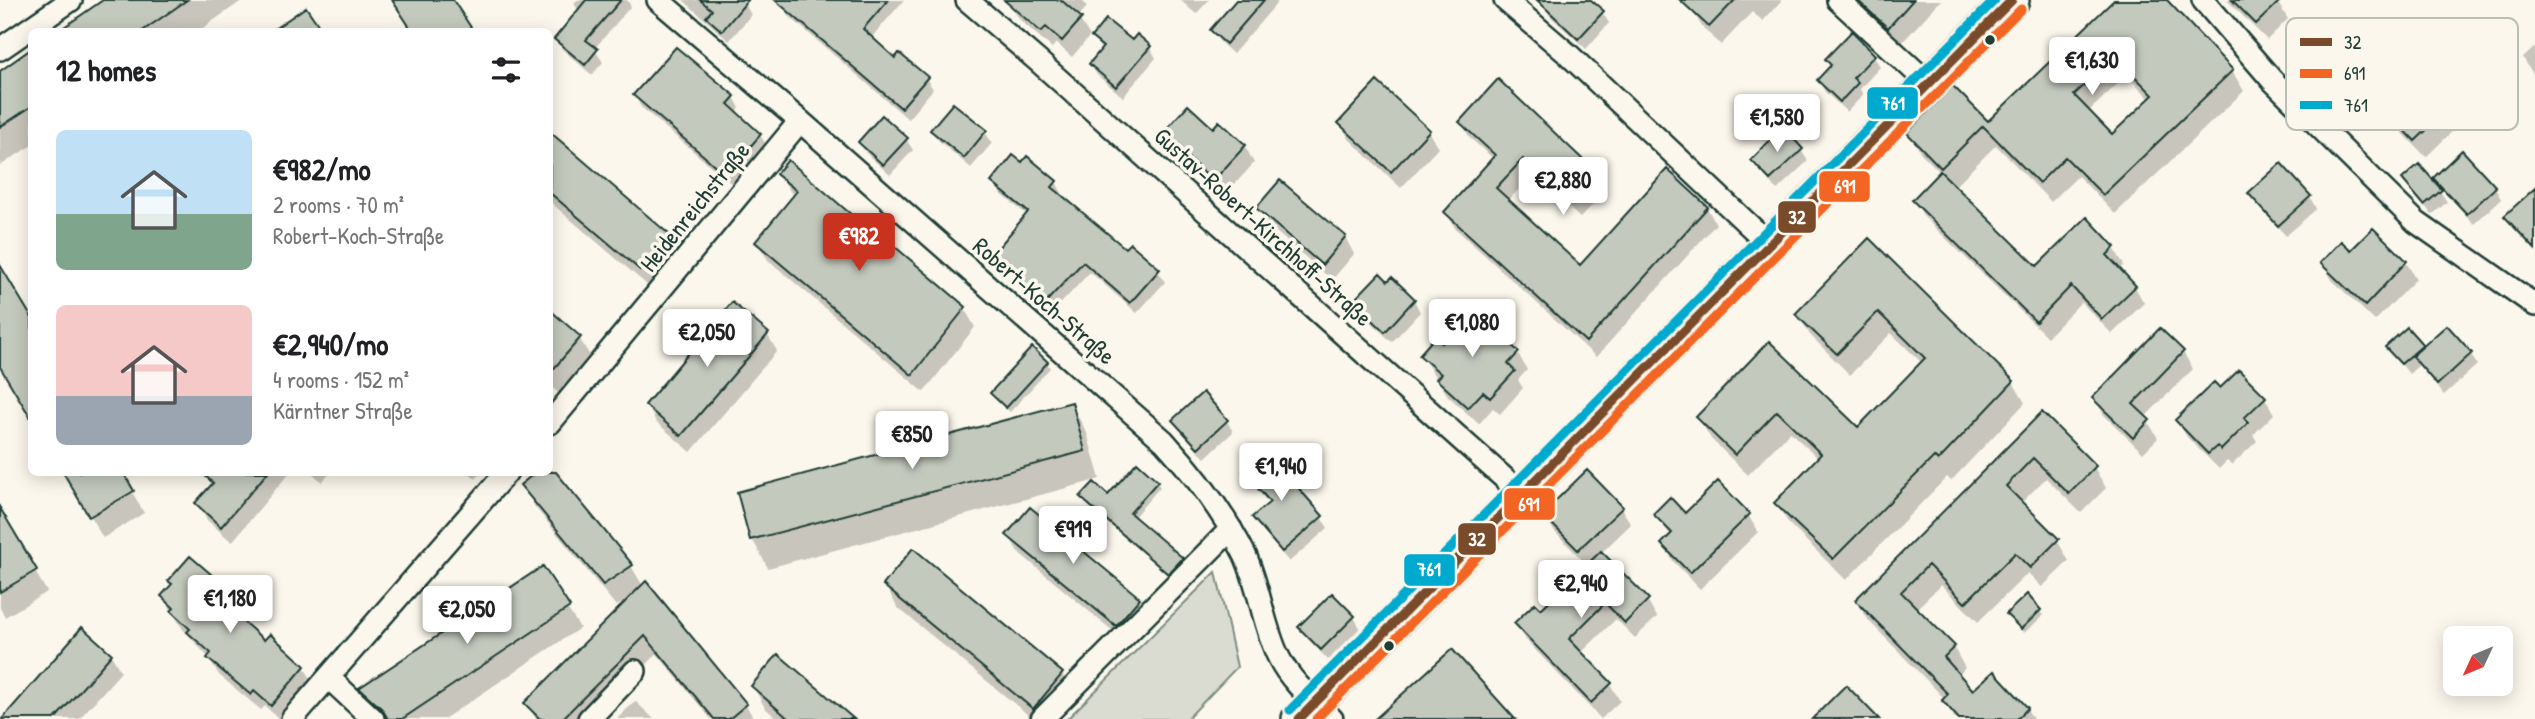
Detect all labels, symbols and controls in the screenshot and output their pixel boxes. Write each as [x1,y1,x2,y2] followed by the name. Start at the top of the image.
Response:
[2286,18,2518,130] legend
[2344,29,2362,55] text: 32
[1983,33,1997,47] unlabelled marker
[2035,38,2149,97] pin: €1,630
[2065,44,2119,75] text: €1,630
[56,50,156,90] text: 12 homes
[487,51,525,89] icon: filters
[2344,60,2366,86] text: 691
[1866,86,1919,120] line badge: 761
[1880,90,1905,116] text: 761
[2344,92,2368,118] text: 761
[1720,94,1834,154] pin: €1,580
[1750,101,1804,132] text: €1,580
[1148,120,1380,333] street label: Gustav-Robert-Kirchhoff-Straße
[632,135,757,278] street label: Heidenreichstraße
[273,149,371,189] text: €982/mo
[112,158,196,242] icon: home
[1506,158,1620,217] pin: €2,880
[1535,164,1591,195] text: €2,880
[1818,170,1871,203] line badge: 691
[1834,173,1856,199] text: 691
[273,189,404,220] text: 2 rooms · 70 m²
[1777,200,1817,234] line badge: 32
[1788,204,1806,230] text: 32
[818,214,900,273] pin: €982
[273,220,444,251] text: Robert-Koch-Straße
[839,220,879,251] text: €982
[967,230,1123,371] street label: Robert-Koch-Straße
[1415,300,1529,359] pin: €1,080
[1445,306,1499,337] text: €1,080
[650,310,764,369] pin: €2,050
[679,316,735,347] text: €2,050
[273,324,388,364] text: €2,940/mo
[112,333,196,417] icon: home
[273,364,409,395] text: 4 rooms · 152 m²
[273,395,413,426] text: Kärntner Straße
[871,412,953,471] pin: €850
[891,418,933,449] text: €850
[1224,444,1338,503] pin: €1,940
[1255,450,1307,481] text: €1,940
[1503,487,1556,521] line badge: 691
[1518,491,1540,517] text: 691
[1032,506,1114,566] pin: €919
[1055,513,1091,544] text: €919
[1457,522,1497,556] line badge: 32
[1468,526,1486,552] text: 32
[1403,553,1456,587] line badge: 761
[1416,556,1441,582] text: 761
[1524,560,1638,620] pin: €2,940
[1554,567,1608,598] text: €2,940
[173,576,287,635] pin: €1,180
[204,582,256,613] text: €1,180
[410,586,524,646] pin: €2,050
[439,593,495,624] text: €2,050
[2443,626,2513,696] north arrow
[2443,626,2513,696] map controls
[1382,639,1396,653] unlabelled marker

